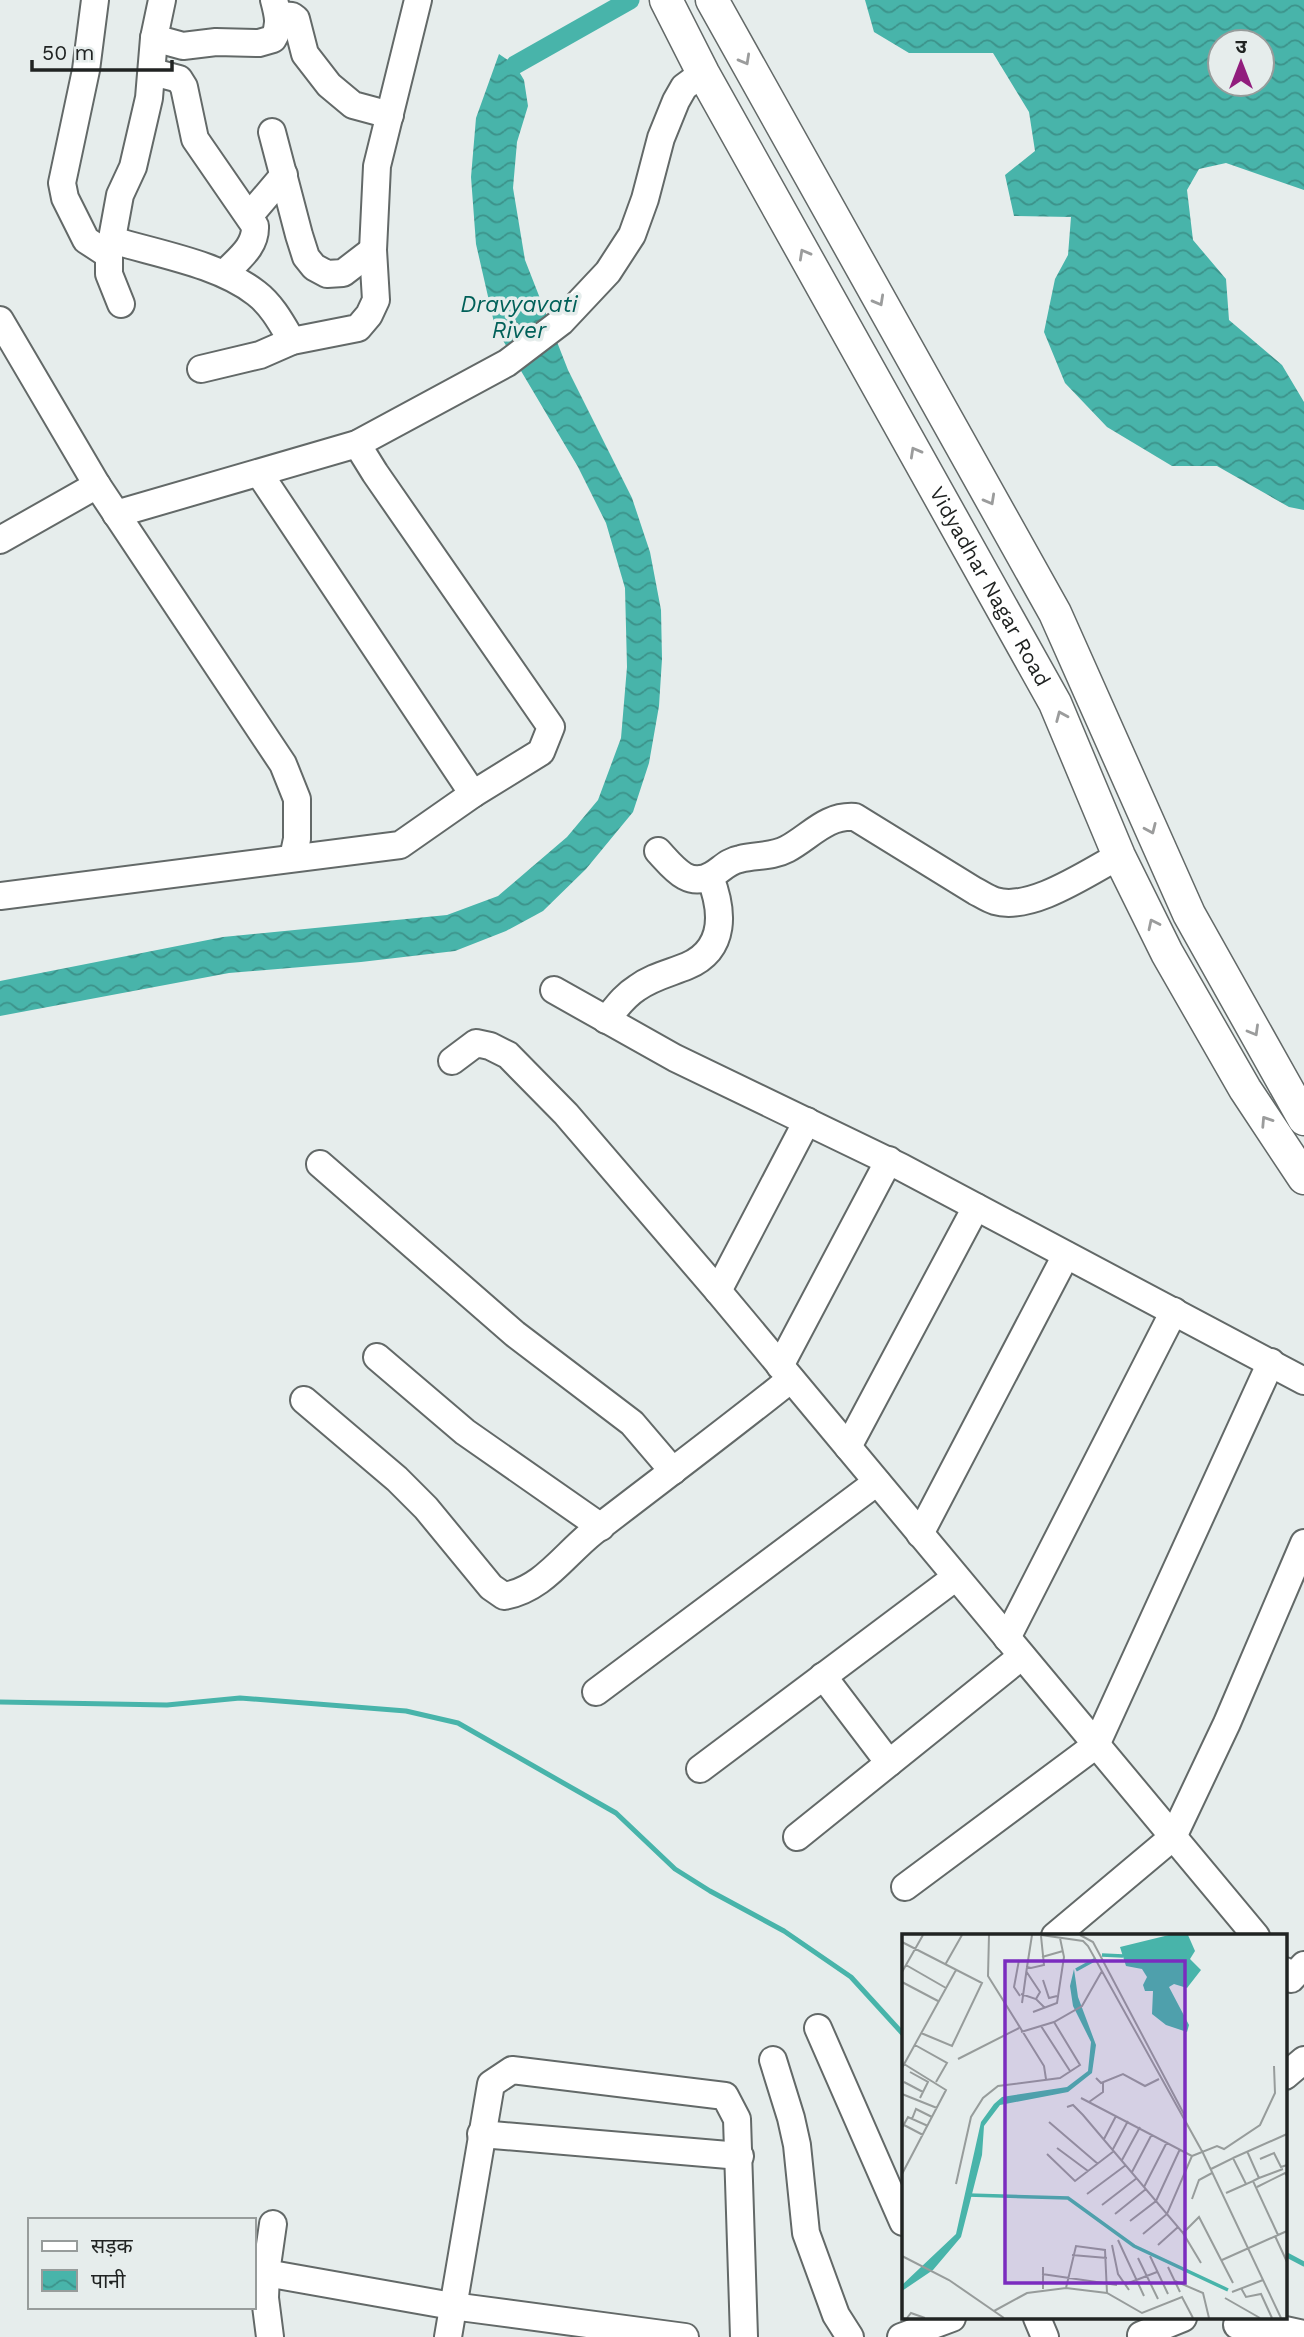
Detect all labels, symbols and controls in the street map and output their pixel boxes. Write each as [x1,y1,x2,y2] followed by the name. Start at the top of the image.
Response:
[32,28,172,72] scale bar
[1206,28,1276,98] north arrow
[1235,35,1247,58] text: उ
[42,40,94,65] text: 50 m
[737,52,750,65] one-way arrow
[799,248,812,261] one-way arrow
[460,291,579,344] water label: Dravyavati River
[871,294,884,306] one-way arrow
[910,447,923,459] one-way arrow
[925,482,1056,691] street label: Vidyadhar Nagar Road
[982,493,995,505] one-way arrow
[1055,710,1069,722] one-way arrow
[1143,821,1157,834] one-way arrow
[1147,919,1161,931] one-way arrow
[1246,1024,1259,1036] one-way arrow
[1261,1116,1274,1129] one-way arrow
[902,1934,1286,2320] inset map
[28,2218,256,2309] legend
[91,2233,133,2258] text: सड़क
[91,2268,126,2293] text: पानी

